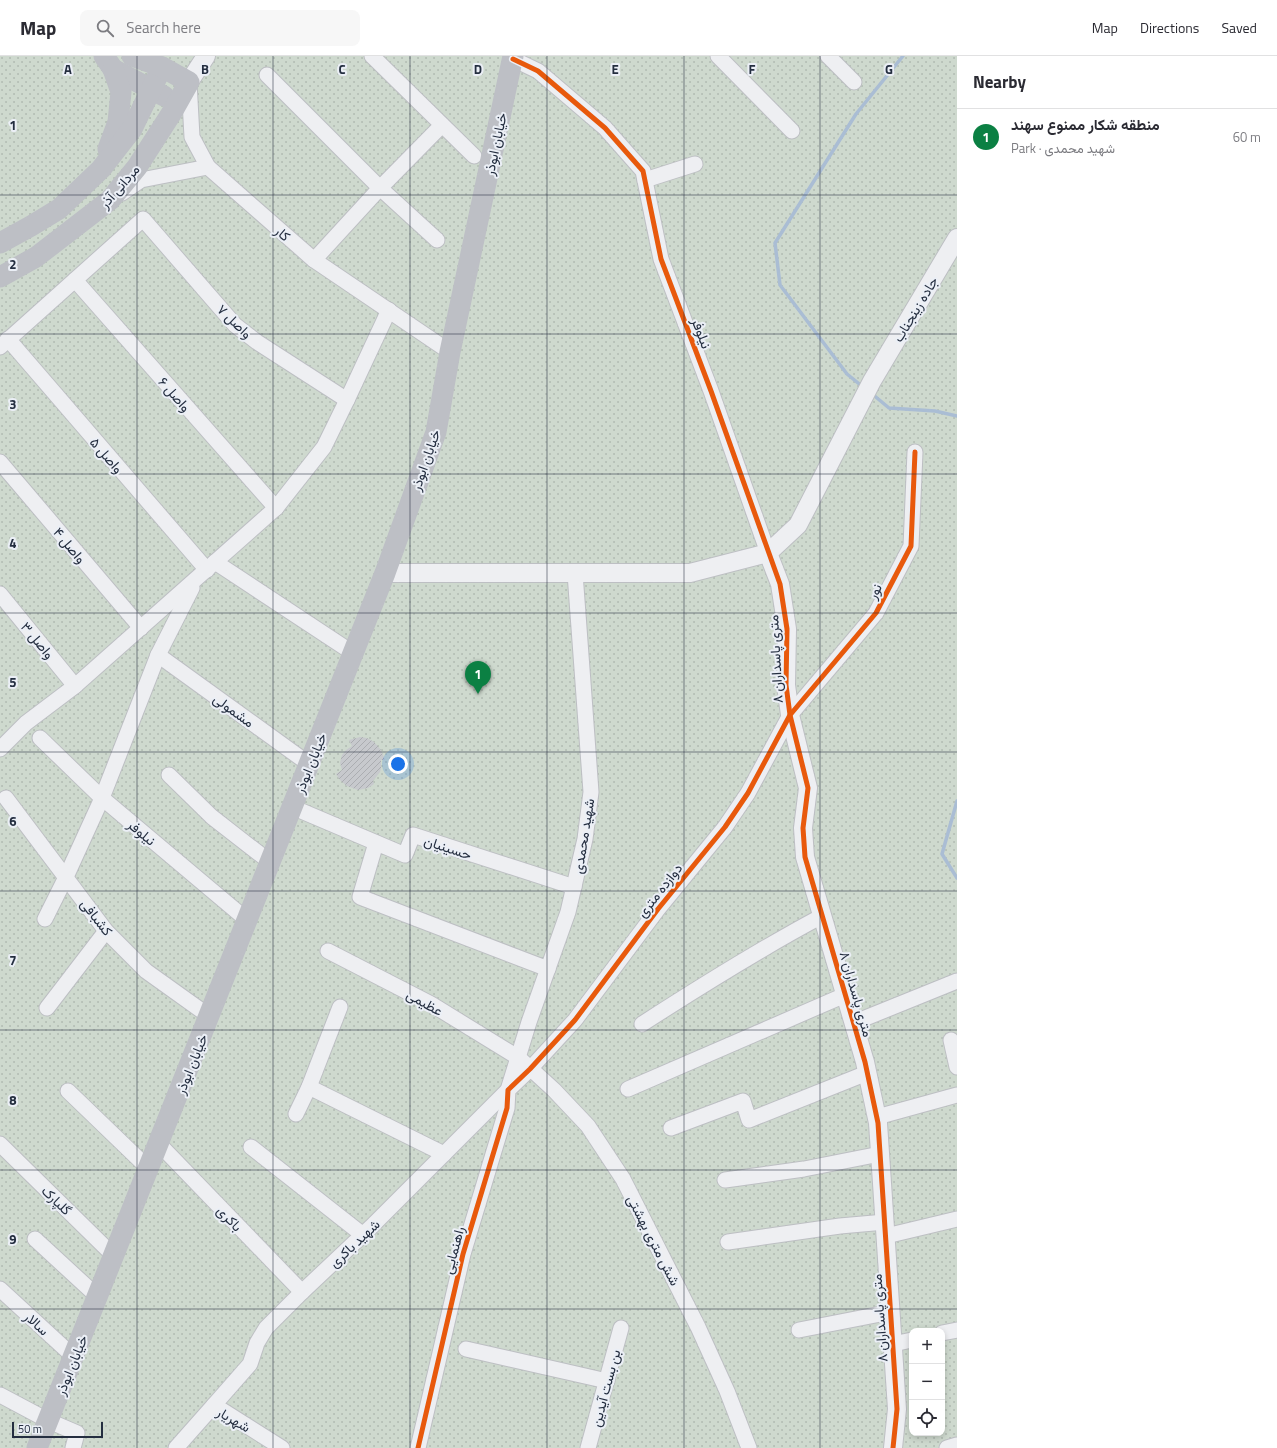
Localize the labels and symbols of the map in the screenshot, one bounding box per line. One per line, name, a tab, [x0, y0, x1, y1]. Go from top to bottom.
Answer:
text: A	[64, 59, 72, 79]
text: B	[201, 59, 209, 79]
text: C	[338, 59, 346, 79]
text: D	[474, 59, 482, 79]
text: E	[611, 59, 619, 79]
text: F	[749, 59, 756, 79]
text: G	[885, 59, 893, 79]
street label: خیابان ابوذر	[478, 111, 512, 178]
text: 1	[9, 115, 17, 135]
street label: مردانی آذر	[93, 159, 144, 214]
street label: کار	[270, 220, 295, 246]
text: 2	[9, 254, 17, 274]
street label: جاده زینجناب	[887, 272, 943, 346]
street label: واصل ۷	[213, 299, 257, 343]
street label: نیلوفر	[686, 314, 717, 351]
street label: واصل ۶	[154, 372, 196, 416]
text: 3	[9, 394, 17, 414]
street label: خیابان ابوذر	[404, 427, 445, 494]
street label: واصل ۵	[85, 432, 129, 478]
street label: واصل ۴	[49, 522, 91, 568]
text: 4	[9, 533, 17, 553]
street label: نور	[861, 580, 887, 603]
street label: ۸ متری پاسداران	[762, 614, 788, 704]
street label: واصل ۳	[16, 617, 60, 663]
pin: 1	[465, 661, 491, 694]
text: 5	[9, 672, 17, 692]
street label: مشمولی	[209, 688, 259, 732]
street label: خیابان ابوذر	[288, 730, 332, 797]
your location	[388, 754, 408, 774]
street label: شهید محمدی	[567, 797, 599, 875]
text: 6	[9, 811, 17, 831]
street label: نیلوفر	[122, 813, 161, 850]
street label: حسینیان	[421, 829, 475, 865]
street label: دوازده متری	[631, 858, 687, 922]
street label: کشبافی	[76, 894, 118, 940]
street label: ۸ متری پاسداران	[835, 949, 879, 1039]
text: 7	[9, 950, 17, 970]
street label: عظیمی	[403, 983, 447, 1021]
street label: خیابان ابوذر	[169, 1031, 213, 1098]
text: 8	[9, 1090, 17, 1110]
street label: گلپارک	[37, 1180, 77, 1220]
street label: شش متری بهشتی	[622, 1191, 686, 1289]
street label: باکری	[212, 1200, 248, 1236]
street label: شهید باکری	[324, 1214, 384, 1272]
street label: راهنمایی	[437, 1224, 469, 1276]
text: 9	[9, 1229, 17, 1249]
street label: ۸ متری پاسداران	[865, 1273, 893, 1363]
street label: سالار	[19, 1305, 54, 1340]
street label: خیابان ابوذر	[49, 1332, 93, 1399]
street label: بن بست آیدین	[585, 1347, 625, 1429]
street label: شهریار	[212, 1400, 255, 1437]
scale bar	[12, 1420, 103, 1439]

